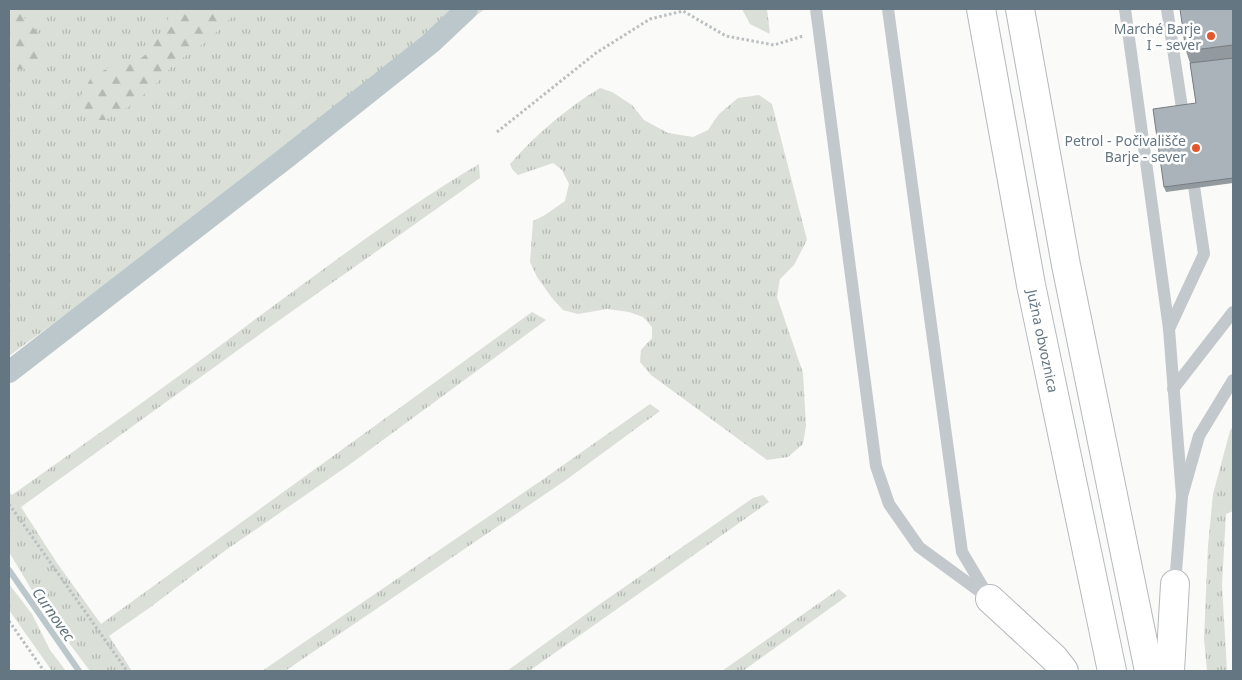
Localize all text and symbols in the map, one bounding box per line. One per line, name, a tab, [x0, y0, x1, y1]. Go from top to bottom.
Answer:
place label: Marché Barje I – sever	[1114, 19, 1201, 54]
marker: Marché Barje I – sever	[1205, 30, 1217, 42]
place label: Petrol - Počivališče Barje - sever	[1064, 131, 1186, 166]
marker: Petrol - Počivališče Barje - sever	[1190, 142, 1202, 154]
street label: Južna obvoznica	[1022, 286, 1063, 394]
water label: Curnovec	[28, 583, 80, 645]

